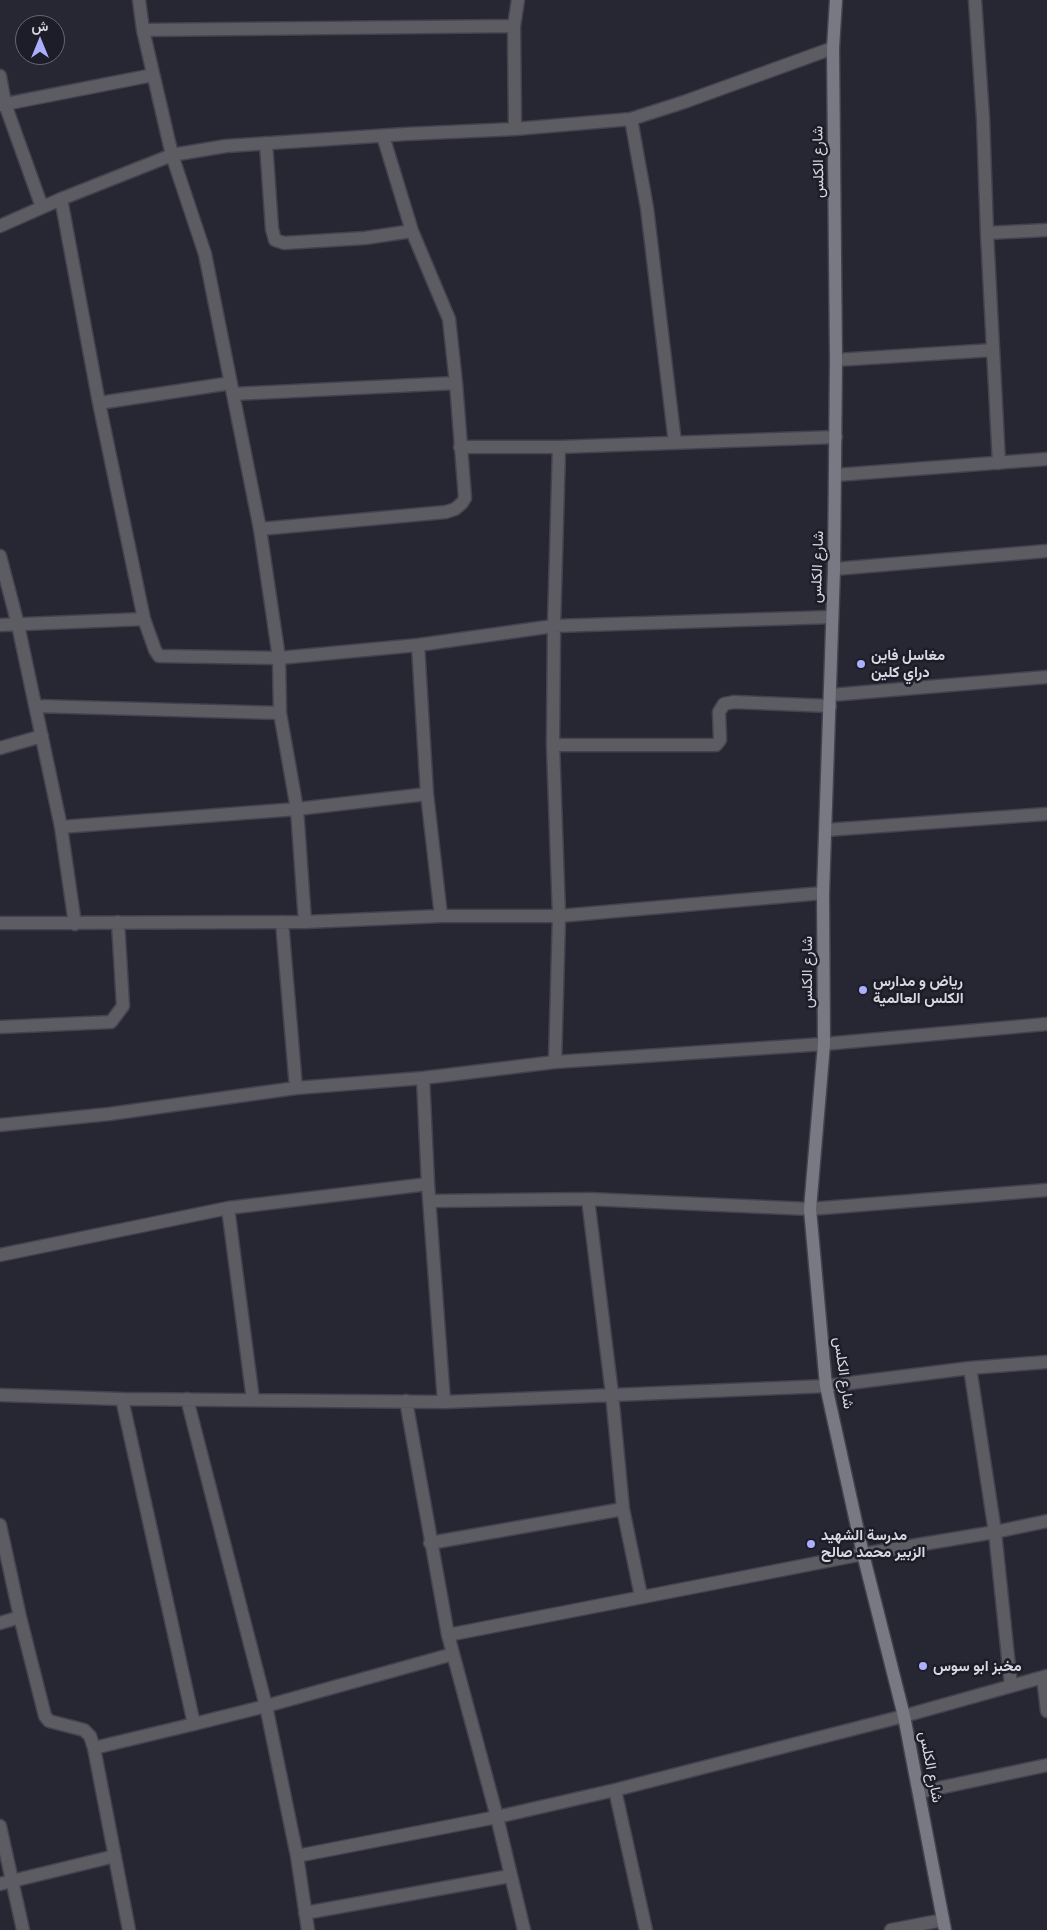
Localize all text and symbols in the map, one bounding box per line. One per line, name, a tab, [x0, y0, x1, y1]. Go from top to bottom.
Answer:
north arrow	[15, 15, 65, 65]
text: ش	[32, 18, 48, 34]
street label: شارع الكلس	[808, 126, 828, 198]
street label: شارع الكلس	[807, 531, 827, 603]
place label: مغاسل فاين دراي كلين	[871, 646, 945, 681]
marker: مغاسل فاين دراي كلين	[855, 658, 867, 670]
street label: شارع الكلس	[798, 936, 816, 1008]
place label: رياض و مدارس الكلس العالمية	[873, 972, 964, 1007]
marker: رياض و مدارس الكلس العالمية	[857, 984, 869, 996]
street label: شارع الكلس	[830, 1336, 858, 1410]
place label: مدرسة الشهيد الزبير محمد صالح	[821, 1526, 925, 1561]
marker: مدرسة الشهيد الزبير محمد صالح	[805, 1538, 817, 1550]
place label: مخبز ابو سوس	[933, 1657, 1022, 1675]
marker: مخبز ابو سوس	[917, 1660, 929, 1672]
street label: شارع الكلس	[915, 1730, 947, 1804]

